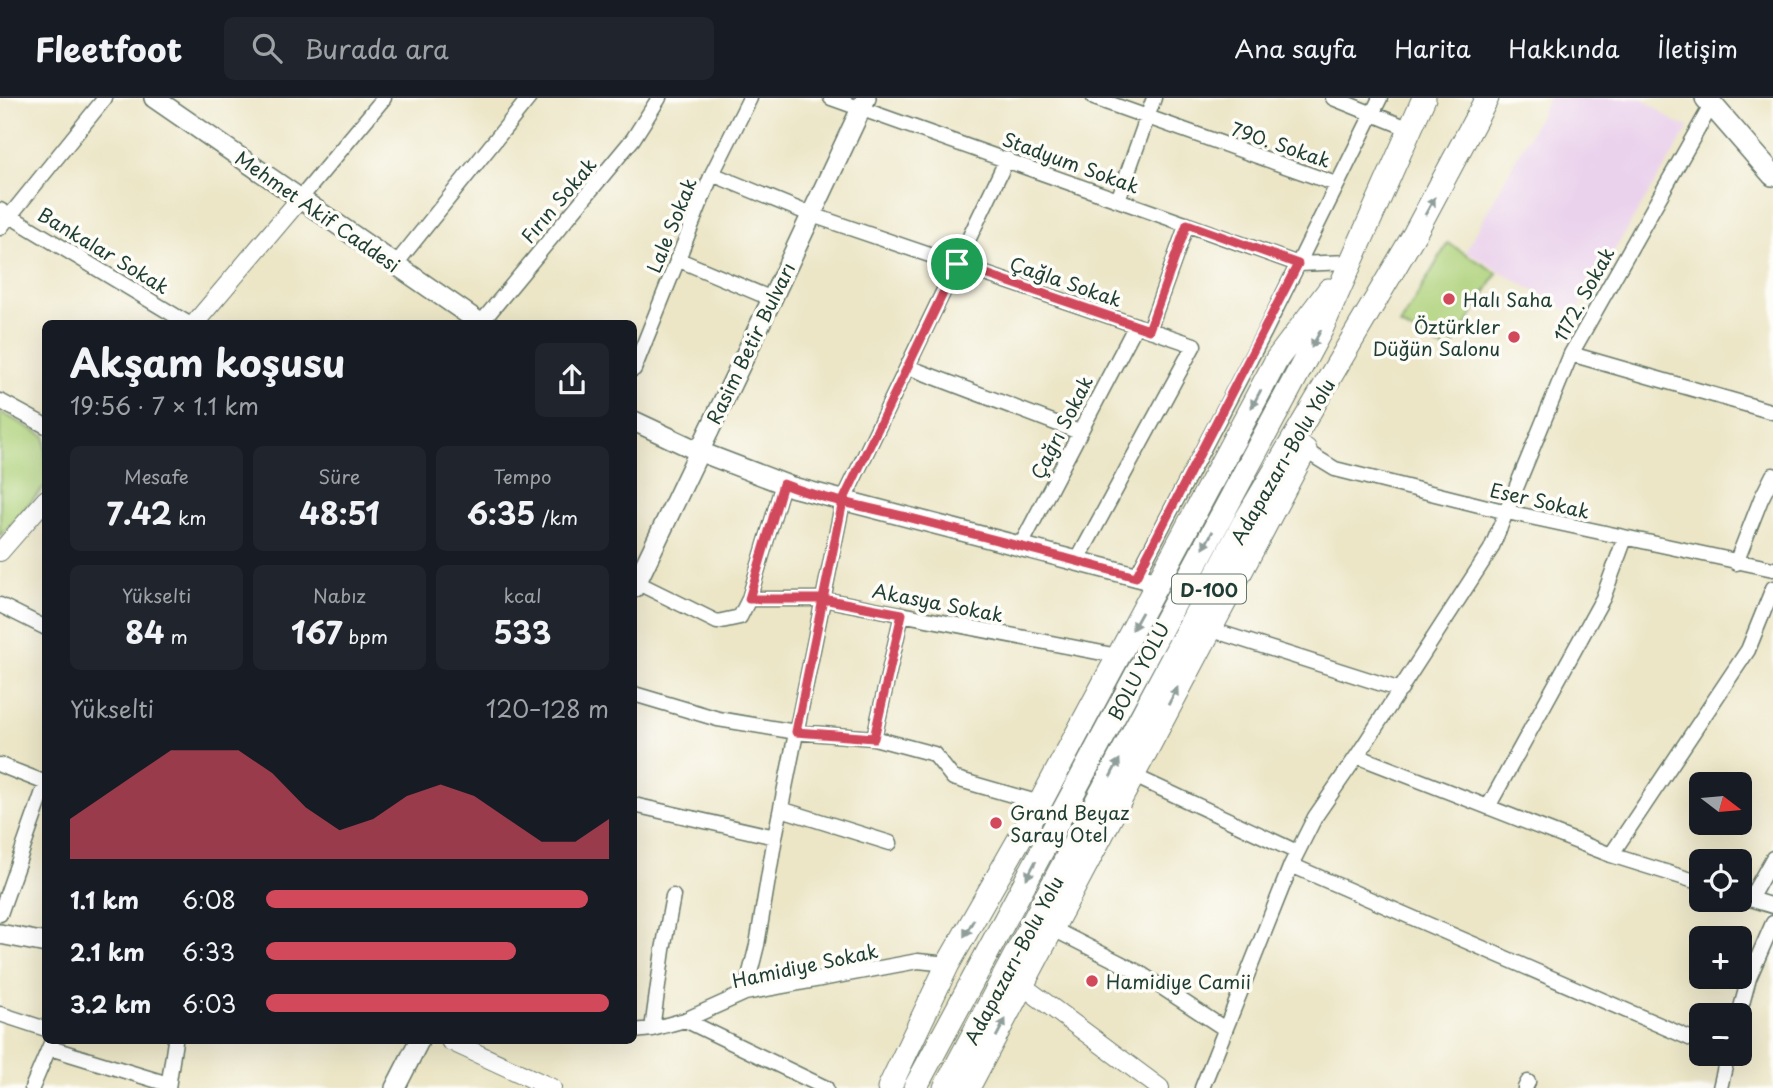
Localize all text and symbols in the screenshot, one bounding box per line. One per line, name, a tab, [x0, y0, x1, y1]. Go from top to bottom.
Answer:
search box	[224, 17, 714, 80]
text: Fleetfoot	[35, 23, 182, 73]
icon: search	[248, 29, 286, 67]
text: Burada ara	[304, 29, 449, 68]
text: Ana sayfa	[1235, 30, 1356, 66]
text: Harita	[1394, 30, 1471, 66]
text: Hakkında	[1509, 30, 1619, 66]
text: İletişim	[1657, 30, 1738, 66]
street label: 790. Sokak	[1228, 114, 1334, 174]
street label: Stadyum Sokak	[999, 124, 1143, 200]
street label: Mehmet Akif Caddesi	[230, 144, 406, 278]
street label: Fırın Sokak	[514, 151, 602, 249]
street label: Lale Sokak	[639, 173, 703, 277]
one-way arrow	[1424, 197, 1436, 216]
street label: Bankalar Sokak	[33, 200, 175, 300]
pin	[927, 234, 987, 294]
street label: 1172. Sokak	[1545, 241, 1621, 347]
icon: arrive	[938, 245, 976, 283]
street label: Çağla Sokak	[1006, 249, 1126, 313]
street label: Rasim Betir Bulvarı	[699, 257, 801, 429]
place label: Halı Saha	[1463, 285, 1552, 313]
marker: Halı Saha	[1441, 291, 1457, 307]
place label: Öztürkler Düğün Salonu	[1373, 312, 1500, 362]
one-way arrow	[1310, 329, 1322, 349]
marker: Öztürkler Düğün Salonu	[1506, 329, 1522, 345]
text: Akşam koşusu	[70, 333, 345, 390]
button: share	[535, 343, 609, 417]
street label: Çağrı Sokak	[1023, 370, 1099, 484]
street label: Adapazarı-Bolu Yolu	[1223, 373, 1341, 549]
text: 19:56 · 7 × 1.1 km	[70, 388, 259, 423]
one-way arrow	[1250, 389, 1261, 409]
text: Mesafe	[124, 462, 189, 490]
text: Süre	[319, 462, 360, 490]
text: Tempo	[493, 462, 552, 490]
street label: Eser Sokak	[1487, 475, 1593, 525]
text: 7.42	[106, 490, 172, 535]
text: 48:51	[299, 490, 380, 535]
text: 6:35	[467, 490, 536, 535]
text: km	[172, 503, 207, 531]
text: /km	[536, 503, 578, 531]
one-way arrow	[1203, 530, 1214, 550]
road number: D-100	[1172, 574, 1246, 603]
street label: Akasya Sokak	[870, 576, 1006, 628]
text: Yükselti	[122, 581, 191, 609]
text: Nabız	[313, 581, 366, 609]
text: kcal	[504, 581, 541, 609]
text: 84	[125, 609, 164, 654]
text: 167	[291, 609, 342, 654]
text: 533	[494, 609, 551, 654]
one-way arrow	[1131, 611, 1143, 631]
street label: BOLU YOLU	[1100, 617, 1176, 725]
text: m	[164, 622, 188, 650]
text: bpm	[342, 622, 388, 650]
one-way arrow	[1167, 685, 1179, 705]
text: Yükselti	[70, 691, 154, 726]
text: 120–128 m	[486, 691, 609, 726]
one-way arrow	[1109, 758, 1120, 778]
north arrow	[1689, 772, 1752, 835]
map controls	[1689, 772, 1752, 1066]
place label: Grand Beyaz Saray Otel	[1010, 798, 1129, 848]
marker: Grand Beyaz Saray Otel	[988, 815, 1004, 831]
button: locate	[1689, 849, 1752, 912]
one-way arrow	[1026, 860, 1037, 880]
street label: Adapazarı-Bolu Yolu	[957, 871, 1069, 1049]
text: 1.1 km	[70, 882, 139, 917]
text: 6:08	[182, 882, 236, 917]
one-way arrow	[963, 918, 975, 938]
button: +	[1689, 926, 1752, 989]
text: 2.1 km	[70, 934, 145, 969]
text: 6:33	[182, 934, 235, 969]
street label: Hamidiye Sokak	[729, 936, 881, 994]
place label: Hamidiye Camii	[1106, 967, 1251, 995]
marker: Hamidiye Camii	[1084, 973, 1100, 989]
text: 3.2 km	[70, 986, 151, 1021]
text: 6:03	[182, 986, 236, 1021]
button: −	[1689, 1003, 1752, 1066]
one-way arrow	[995, 1018, 1006, 1038]

